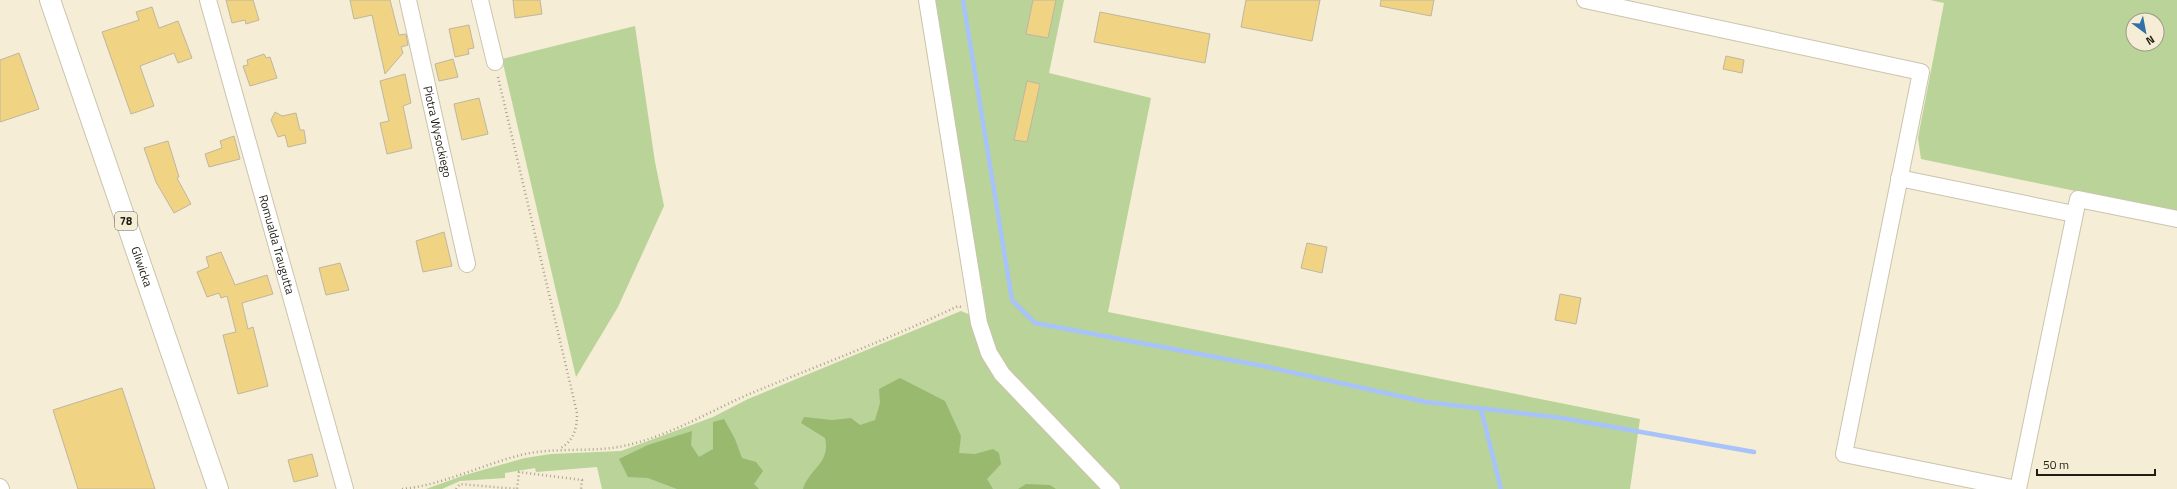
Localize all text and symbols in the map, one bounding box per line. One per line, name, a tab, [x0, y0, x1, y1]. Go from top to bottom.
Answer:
north arrow	[2125, 12, 2165, 52]
text: N	[2143, 32, 2158, 49]
street label: Piotra Wysockiego	[418, 84, 457, 179]
street label: Romualda Traugutta	[254, 192, 300, 296]
road number: 78	[115, 212, 137, 230]
street label: Gliwicka	[126, 244, 158, 289]
scale bar	[2037, 451, 2155, 477]
text: 50 m	[2043, 455, 2069, 474]

